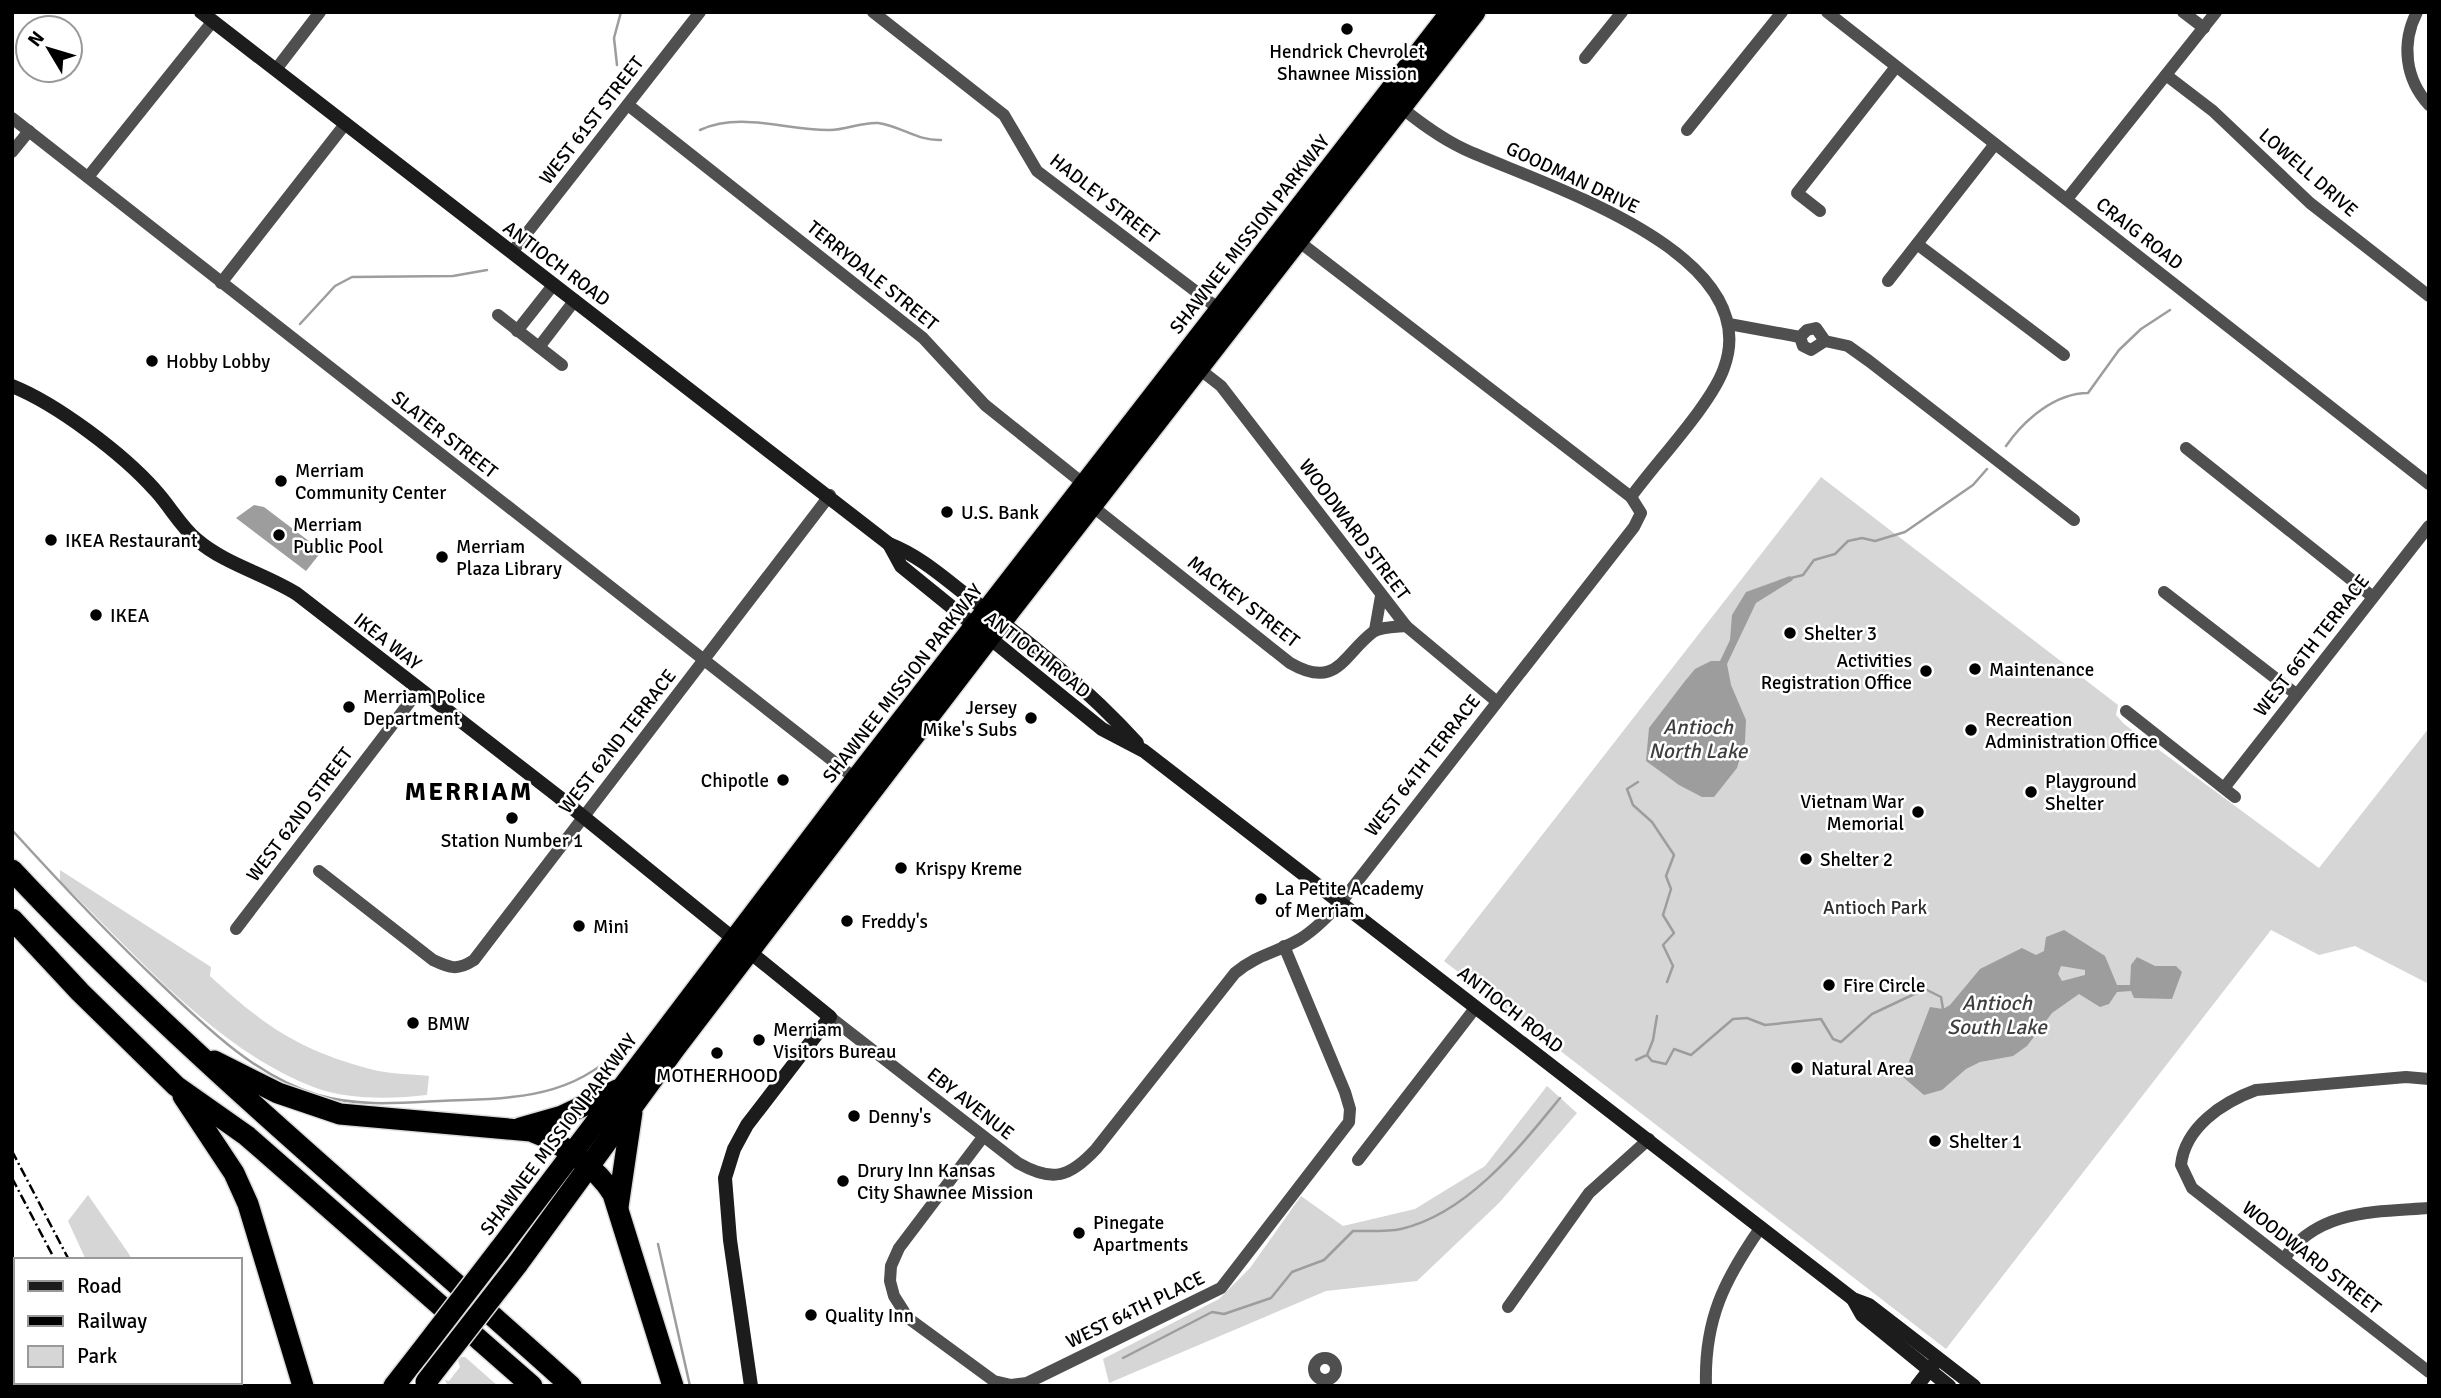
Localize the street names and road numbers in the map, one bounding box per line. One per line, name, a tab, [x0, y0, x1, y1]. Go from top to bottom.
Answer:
street label: WEST 61ST STREET	[534, 51, 650, 190]
street label: LOWELL DRIVE	[2254, 123, 2363, 222]
street label: SHAWNEE MISSION PARKWAY	[1165, 130, 1335, 339]
street label: GOODMAN DRIVE	[1502, 136, 1643, 219]
street label: HADLEY STREET	[1045, 149, 1165, 249]
street label: CRAIG ROAD	[2091, 192, 2188, 275]
street label: TERRYDALE STREET	[802, 215, 943, 336]
street label: ANTIOCH ROAD	[498, 216, 615, 312]
street label: SLATER STREET	[387, 386, 503, 484]
street label: WOODWARD STREET	[1293, 454, 1415, 605]
street label: MACKEY STREET	[1183, 551, 1305, 653]
street label: WEST 66TH TERRACE	[2249, 570, 2375, 722]
street label: SHAWNEE MISSION PARKWAY	[818, 579, 988, 788]
street label: ANTIOCH ROAD	[980, 606, 1095, 704]
street label: IKEA WAY	[349, 608, 426, 676]
street label: WEST 62ND TERRACE	[554, 665, 682, 819]
street label: WEST 64TH TERRACE	[1360, 690, 1486, 842]
street label: WEST 62ND STREET	[241, 742, 359, 887]
street label: ANTIOCH ROAD	[1453, 961, 1568, 1059]
street label: SHAWNEE MISSION PARKWAY	[475, 1029, 643, 1240]
street label: EBY AVENUE	[922, 1062, 1019, 1145]
street label: WOODWARD STREET	[2237, 1196, 2386, 1320]
street label: WEST 64TH PLACE	[1062, 1266, 1209, 1354]

